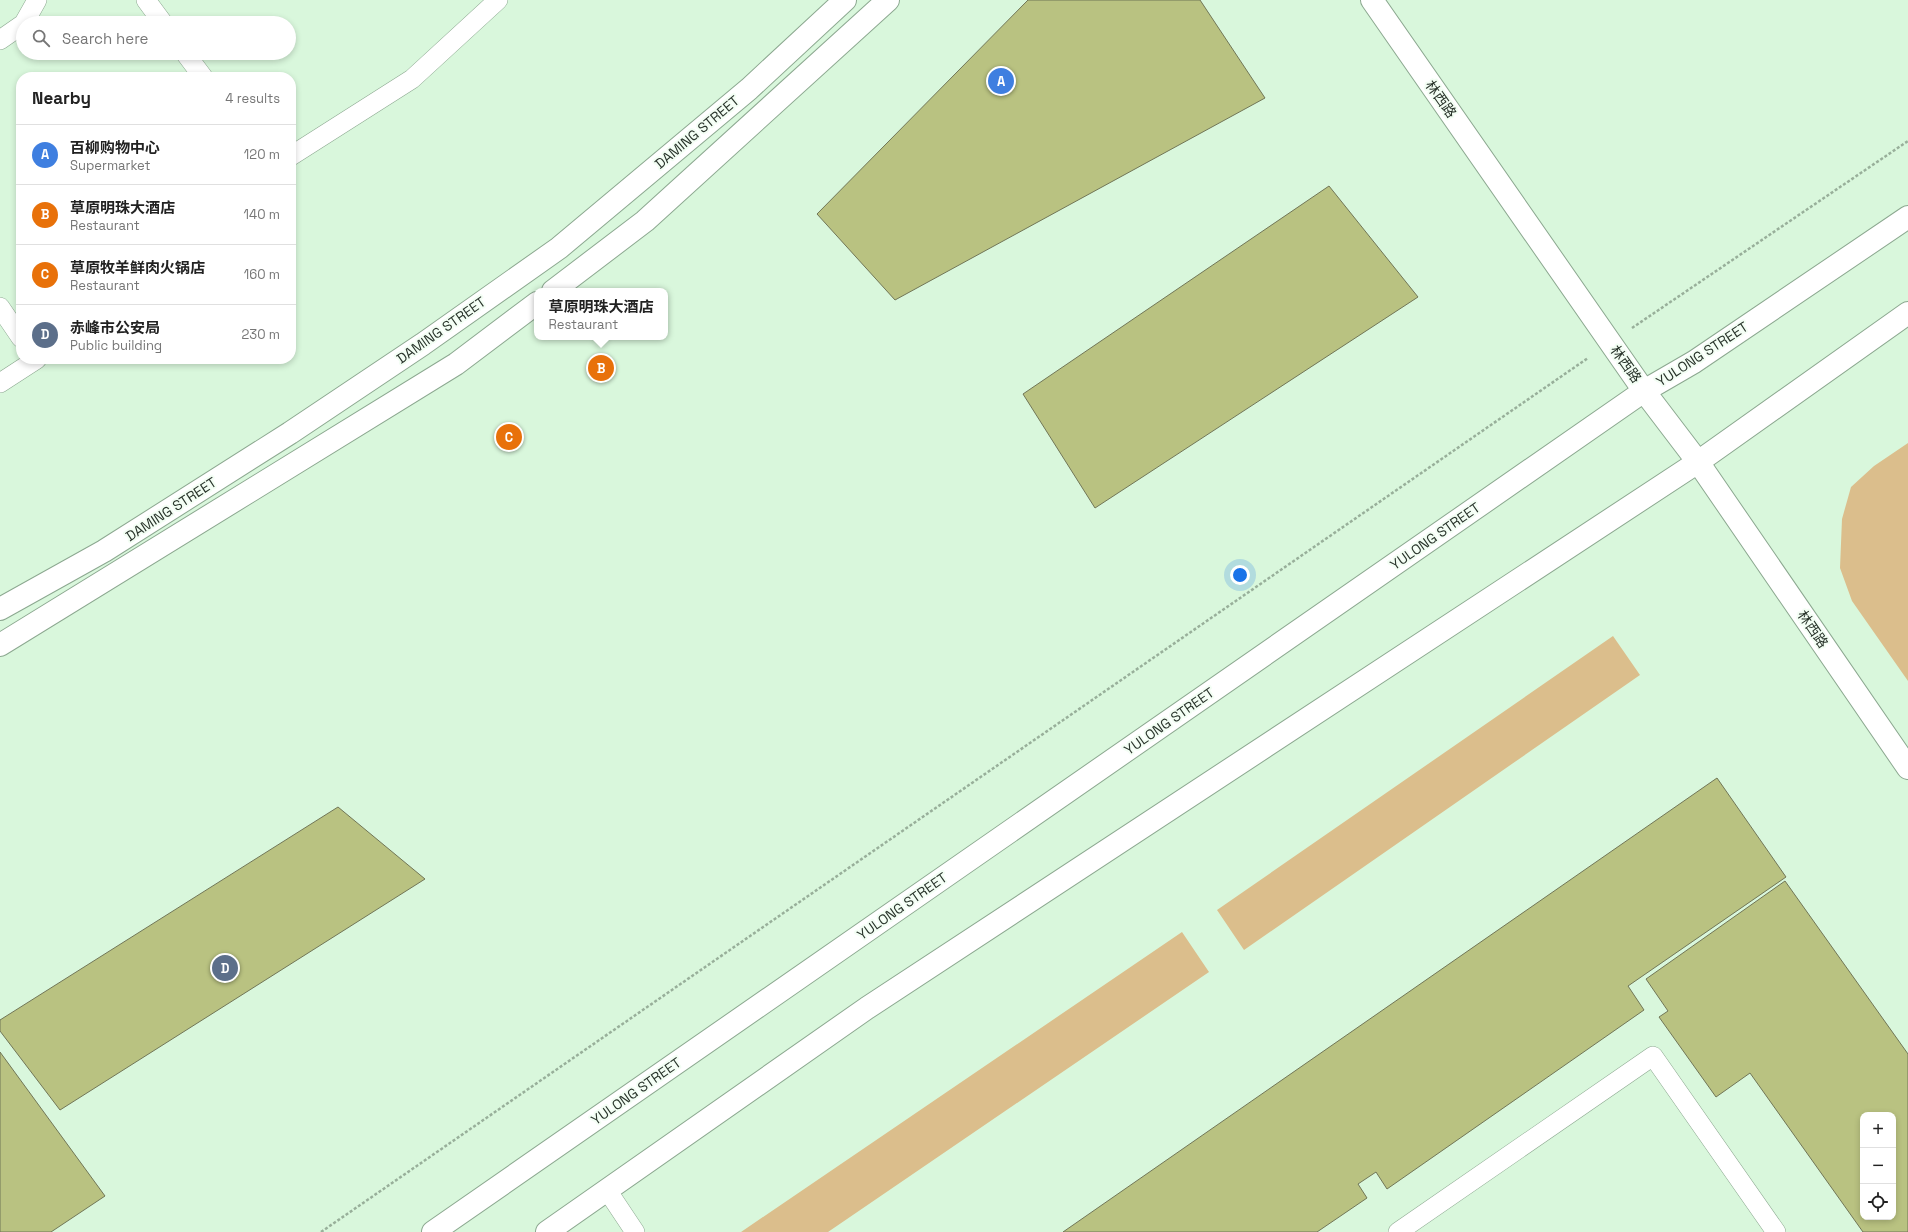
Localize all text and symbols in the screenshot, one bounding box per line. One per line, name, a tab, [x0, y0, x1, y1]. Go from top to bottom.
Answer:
search box	[16, 16, 296, 60]
icon: search	[30, 27, 52, 49]
text: Search here	[62, 29, 148, 48]
pin: A	[988, 66, 1014, 96]
street label: 林西路	[1422, 77, 1460, 121]
text: Nearby	[32, 87, 91, 109]
text: 4 results	[225, 90, 280, 107]
street label: DAMING STREET	[651, 91, 743, 173]
text: 百柳购物中心	[70, 138, 160, 157]
text: A	[41, 146, 49, 163]
text: 120 m	[244, 146, 280, 163]
text: Supermarket	[70, 157, 151, 174]
text: 草原明珠大酒店	[70, 198, 175, 217]
text: B	[41, 206, 49, 223]
text: 140 m	[244, 206, 280, 223]
text: Restaurant	[70, 217, 140, 234]
text: 草原牧羊鲜肉火锅店	[70, 258, 205, 277]
text: C	[41, 266, 49, 283]
text: 160 m	[244, 266, 280, 283]
text: Restaurant	[70, 277, 140, 294]
popup	[534, 288, 668, 340]
street label: DAMING STREET	[393, 293, 489, 367]
text: 草原明珠大酒店	[548, 297, 654, 316]
text: Restaurant	[548, 316, 618, 333]
text: 赤峰市公安局	[70, 318, 160, 337]
street label: YULONG STREET	[1653, 318, 1751, 390]
text: D	[41, 326, 49, 343]
text: 230 m	[242, 326, 280, 343]
text: Public building	[70, 337, 162, 354]
street label: 林西路	[1607, 342, 1645, 386]
pin: B	[588, 353, 614, 383]
pin: C	[496, 422, 522, 452]
street label: DAMING STREET	[122, 473, 220, 545]
street label: YULONG STREET	[1386, 498, 1484, 574]
your location	[1230, 565, 1250, 585]
street label: 林西路	[1794, 607, 1832, 651]
street label: YULONG STREET	[1120, 683, 1218, 759]
street label: YULONG STREET	[853, 868, 951, 944]
pin: D	[212, 953, 238, 983]
street label: YULONG STREET	[587, 1053, 685, 1129]
map controls	[1860, 1112, 1896, 1220]
button: +	[1860, 1112, 1896, 1148]
button: −	[1860, 1148, 1896, 1184]
button: locate	[1860, 1184, 1896, 1220]

